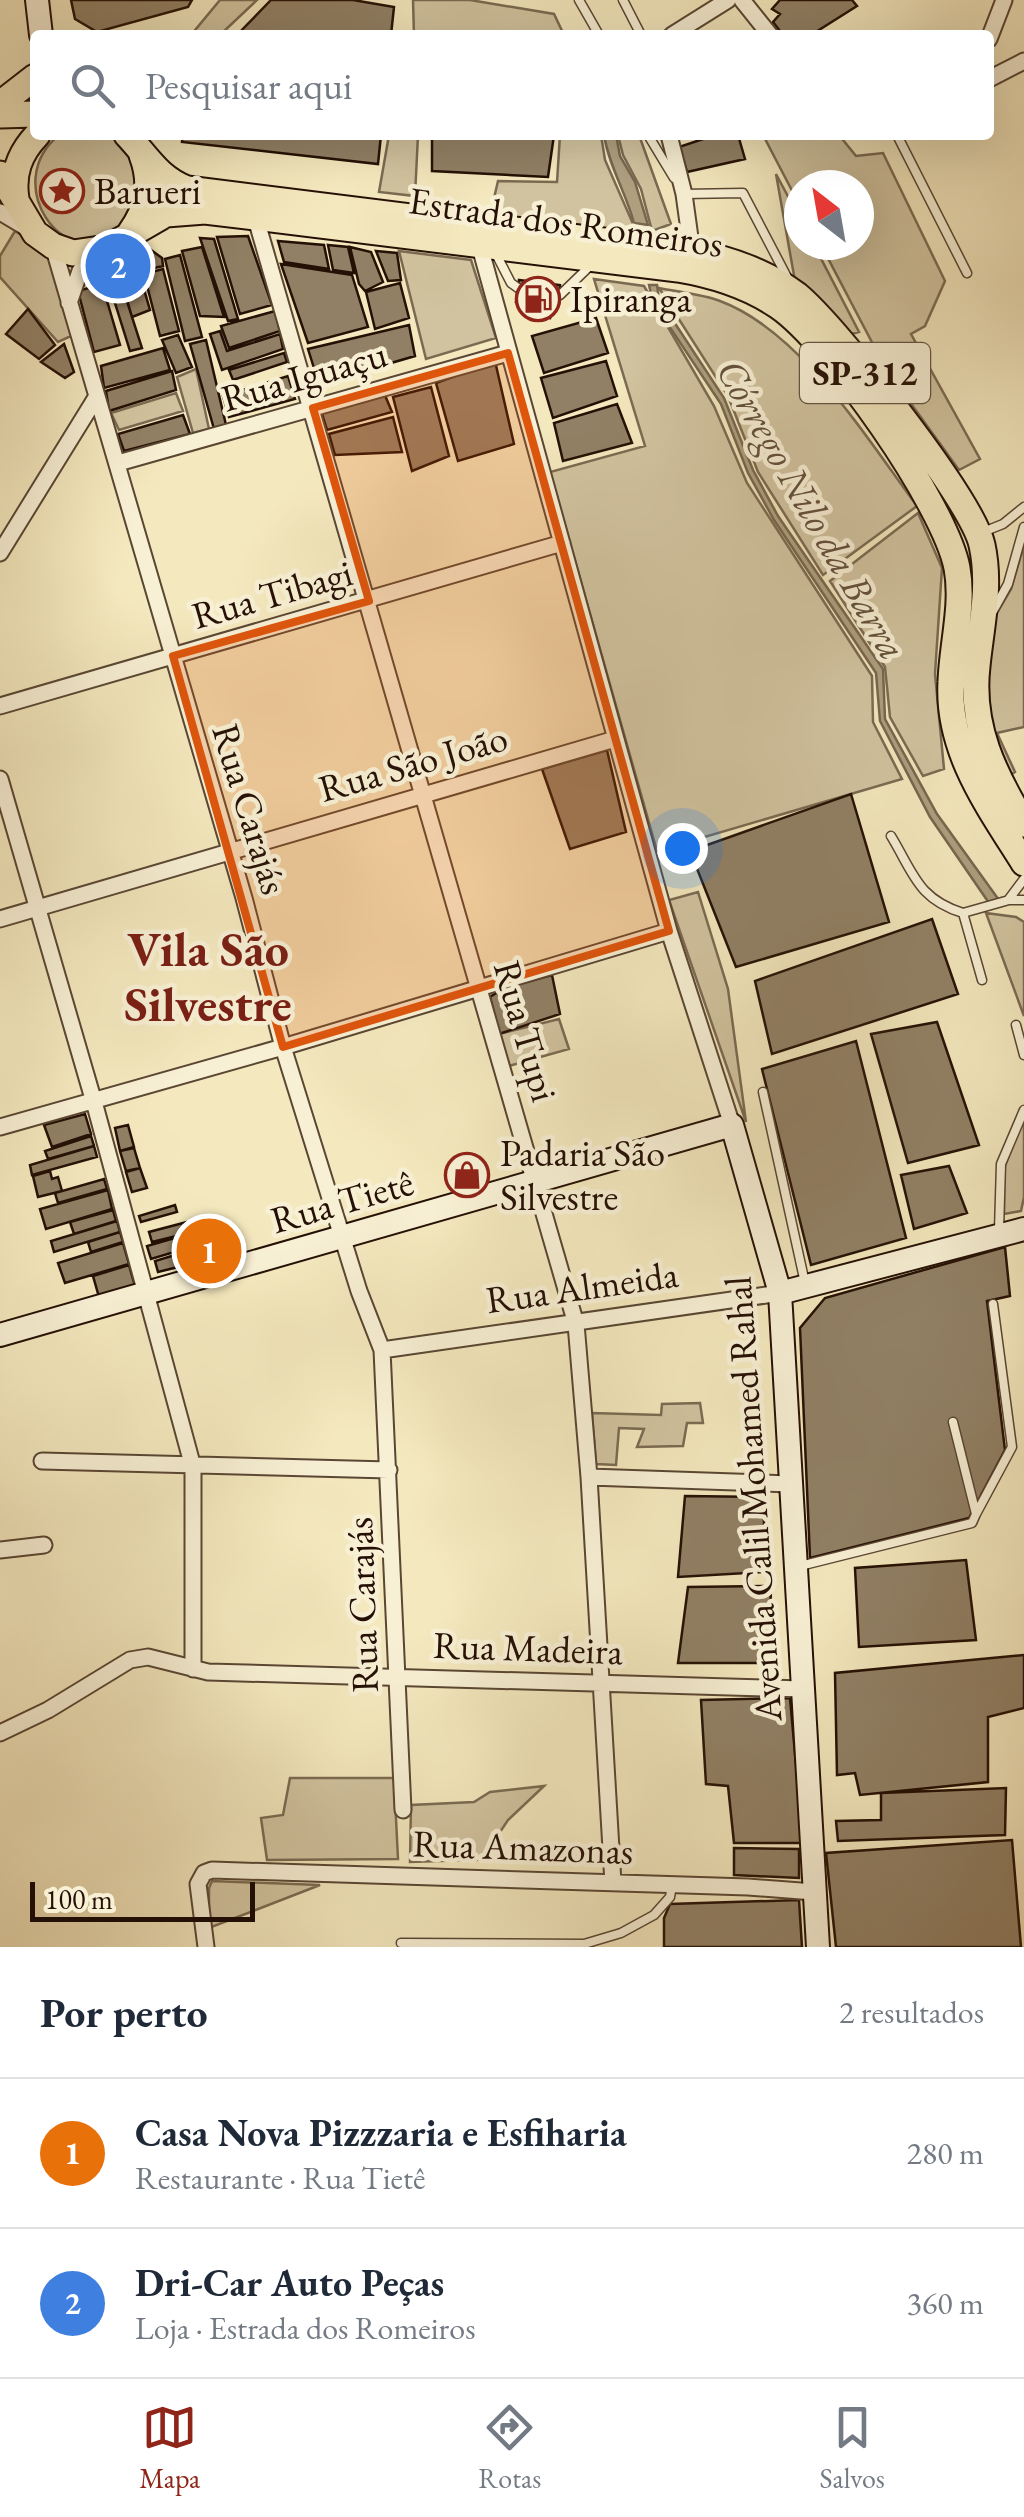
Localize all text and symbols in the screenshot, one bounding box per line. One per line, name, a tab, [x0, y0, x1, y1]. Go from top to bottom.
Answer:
search box	[30, 30, 994, 140]
icon: search	[65, 58, 120, 113]
text: Pesquisar aqui	[145, 61, 352, 110]
place label: Barueri	[94, 166, 201, 215]
place icon: Barueri	[39, 168, 85, 214]
north arrow	[784, 170, 874, 260]
street label: Estrada dos Romeiros	[406, 175, 726, 268]
pin: 2	[86, 228, 150, 304]
place label: Ipiranga	[570, 274, 692, 323]
fuel station icon: Ipiranga	[515, 276, 561, 322]
street label: Rua Iguaçu	[215, 329, 392, 423]
road number: SP-312	[800, 343, 930, 403]
water label: Córrego Nilo da Barra	[705, 349, 919, 669]
street label: Rua Tibagi	[186, 547, 358, 640]
street label: Rua São João	[313, 712, 513, 813]
street label: Rua Carajás	[201, 718, 300, 900]
your location	[657, 823, 708, 874]
district label: Vila São Silvestre	[124, 918, 292, 1035]
street label: Rua Tupi	[483, 955, 570, 1107]
place label: Padaria São Silvestre	[500, 1128, 665, 1221]
shop icon: Padaria São Silvestre	[444, 1152, 490, 1198]
street label: Rua Tietê	[265, 1157, 419, 1244]
pin: 1	[176, 1214, 242, 1288]
street label: Rua Almeida	[483, 1249, 682, 1324]
street label: Avenida Calil Mohamed Rahal	[712, 1275, 793, 1724]
street label: Rua Carajás	[334, 1516, 389, 1694]
street label: Rua Madeira	[432, 1620, 625, 1675]
street label: Rua Amazonas	[412, 1818, 634, 1875]
scale bar	[30, 1877, 255, 1922]
text: 100 m	[45, 1881, 113, 1917]
text: Por perto	[40, 1985, 208, 2040]
text: 2 resultados	[839, 1991, 984, 2033]
text: Casa Nova Pizzzaria e Esfiharia	[135, 2108, 627, 2157]
text: 1	[64, 2132, 81, 2174]
text: 280 m	[907, 2132, 984, 2174]
text: Restaurante · Rua Tietê	[135, 2157, 426, 2199]
text: Dri-Car Auto Peças	[135, 2258, 444, 2307]
text: 2	[64, 2282, 81, 2324]
text: 360 m	[907, 2282, 984, 2324]
text: Loja · Estrada dos Romeiros	[135, 2307, 475, 2349]
tab: Mapa	[139, 2400, 200, 2496]
tab: Rotas	[478, 2400, 541, 2496]
tab: Salvos	[819, 2400, 885, 2496]

